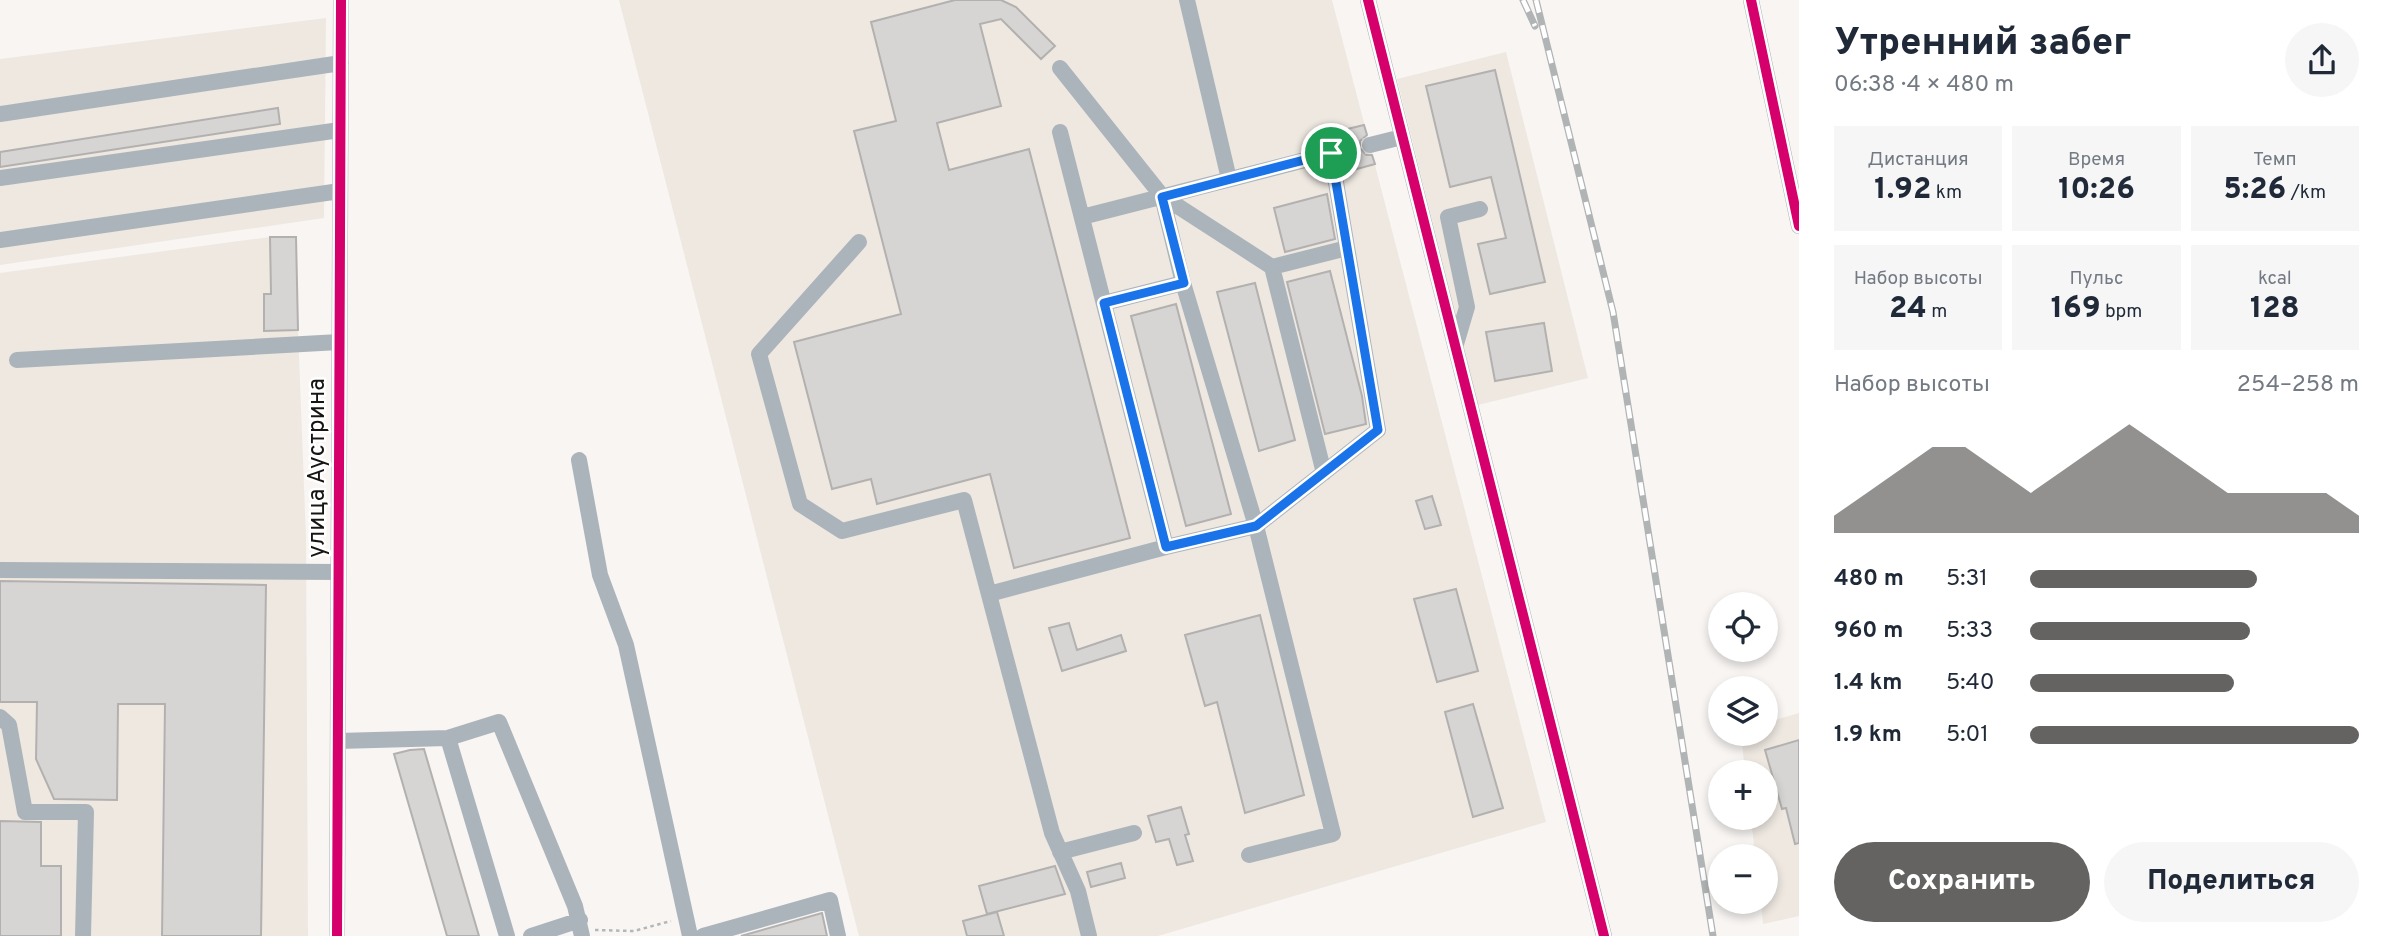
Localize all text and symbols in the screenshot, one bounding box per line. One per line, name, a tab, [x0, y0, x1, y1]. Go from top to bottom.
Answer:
text: Утренний забег	[1834, 20, 2131, 69]
button: share	[2285, 23, 2359, 97]
text: 06:38 · 4 × 480 m	[1834, 71, 2014, 100]
pin	[1301, 123, 1361, 183]
icon: arrive	[1312, 134, 1350, 172]
text: Дистанция	[1868, 148, 1969, 172]
text: Время	[2068, 148, 2125, 172]
text: Темп	[2253, 148, 2297, 172]
text: 1.92	[1874, 172, 1931, 209]
text: 10:26	[2058, 172, 2135, 209]
text: 5:26	[2224, 172, 2286, 209]
text: km	[1931, 181, 1962, 205]
text: /km	[2286, 181, 2326, 205]
text: Набор высоты	[1854, 267, 1983, 291]
text: Пульс	[2069, 267, 2124, 291]
text: kcal	[2258, 267, 2292, 291]
text: 24	[1889, 291, 1927, 328]
text: 169	[2051, 291, 2101, 328]
text: 128	[2250, 291, 2300, 328]
text: m	[1927, 300, 1947, 324]
text: bpm	[2101, 300, 2142, 324]
text: Набор высоты	[1834, 371, 1990, 400]
text: 254–258 m	[2237, 371, 2359, 400]
street label: улица Аустрина	[303, 378, 333, 558]
text: 480 m	[1834, 565, 1904, 594]
text: 5:31	[1946, 565, 1988, 594]
map controls	[1708, 592, 1778, 914]
button: locate	[1708, 592, 1778, 662]
text: 960 m	[1834, 617, 1903, 646]
text: 5:33	[1946, 617, 1993, 646]
text: 1.4 km	[1834, 669, 1902, 698]
text: 5:40	[1946, 669, 1995, 698]
button: layers	[1708, 676, 1778, 746]
text: 1.9 km	[1834, 721, 1902, 750]
text: 5:01	[1946, 721, 1989, 750]
button: +	[1708, 760, 1778, 830]
button: Сохранить	[1834, 842, 2090, 922]
button: Поделиться	[2104, 842, 2359, 922]
button: −	[1708, 844, 1778, 914]

